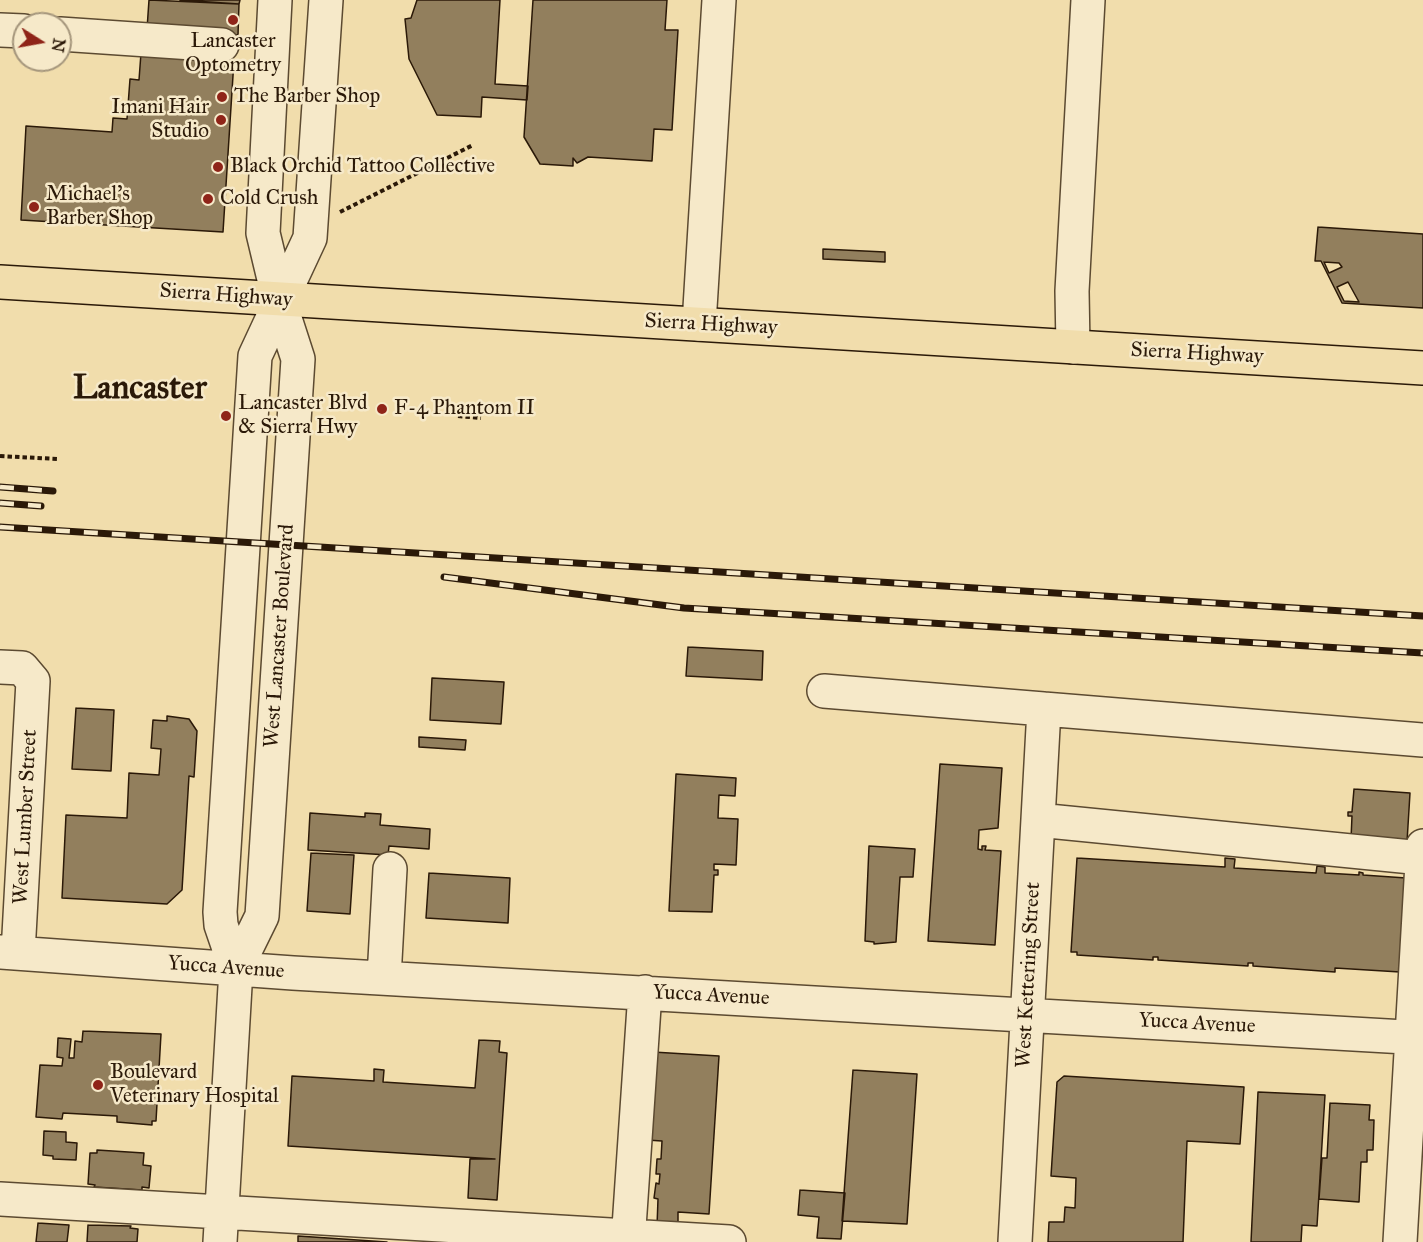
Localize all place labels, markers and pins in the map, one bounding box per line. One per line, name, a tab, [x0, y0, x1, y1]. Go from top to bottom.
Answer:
marker: Lancaster Optometry	[226, 13, 240, 27]
place label: Lancaster Optometry	[185, 29, 281, 79]
place label: The Barber Shop	[234, 84, 380, 110]
marker: The Barber Shop	[215, 90, 229, 104]
place label: Imani Hair Studio	[111, 95, 209, 145]
marker: Imani Hair Studio	[214, 113, 228, 127]
place label: Black Orchid Tattoo Collective	[230, 154, 495, 180]
marker: Black Orchid Tattoo Collective	[211, 160, 225, 174]
place label: Michael's Barber Shop	[46, 182, 153, 232]
place label: Cold Crush	[220, 186, 318, 212]
marker: Cold Crush	[201, 192, 215, 206]
marker: Michael's Barber Shop	[27, 200, 41, 214]
place label: Lancaster Blvd & Sierra Hwy	[238, 391, 367, 441]
place label: F-4 Phantom II	[394, 396, 535, 422]
marker: F-4 Phantom II	[375, 402, 389, 416]
marker: Lancaster Blvd & Sierra Hwy	[219, 409, 233, 423]
place label: Boulevard Veterinary Hospital	[110, 1060, 279, 1110]
marker: Boulevard Veterinary Hospital	[91, 1078, 105, 1092]

